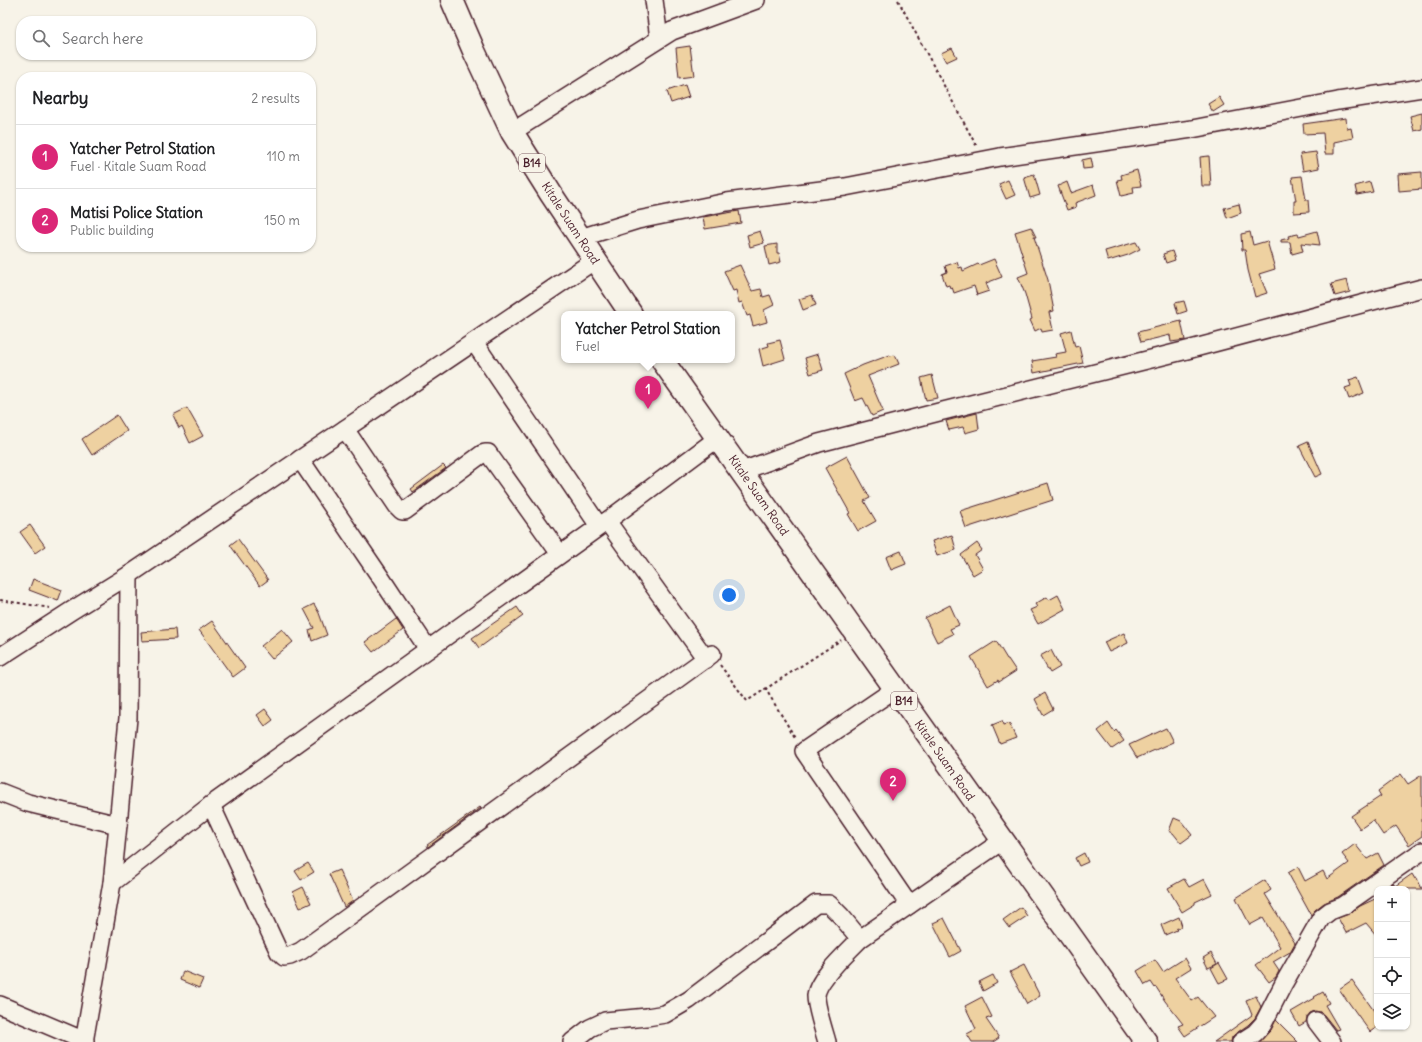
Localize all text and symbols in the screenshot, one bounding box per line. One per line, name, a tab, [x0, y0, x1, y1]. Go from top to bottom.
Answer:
search box	[16, 16, 316, 60]
icon: search	[30, 27, 52, 49]
text: Search here	[62, 29, 143, 48]
text: Nearby	[32, 87, 88, 109]
text: 2 results	[251, 90, 300, 107]
text: Yatcher Petrol Station	[70, 139, 215, 158]
text: 1	[42, 148, 48, 165]
text: 110 m	[267, 148, 300, 165]
road number: B14	[519, 154, 545, 172]
text: Fuel · Kitale Suam Road	[70, 158, 206, 175]
street label: Kitale Suam Road	[539, 179, 603, 267]
text: Matisi Police Station	[70, 203, 203, 222]
text: 2	[41, 212, 49, 229]
text: 150 m	[264, 212, 300, 229]
text: Public building	[70, 222, 154, 239]
popup	[561, 311, 735, 363]
text: Yatcher Petrol Station	[575, 319, 721, 338]
text: Fuel	[575, 338, 600, 355]
pin: 1	[635, 376, 661, 409]
street label: Kitale Suam Road	[726, 452, 792, 538]
your location	[719, 585, 739, 605]
road number: B14	[891, 692, 917, 710]
street label: Kitale Suam Road	[912, 717, 978, 803]
pin: 2	[880, 768, 906, 801]
map controls	[1374, 886, 1410, 1030]
button: +	[1374, 886, 1410, 922]
button: −	[1374, 922, 1410, 958]
button: locate	[1374, 958, 1410, 994]
button: layers	[1374, 994, 1410, 1030]

